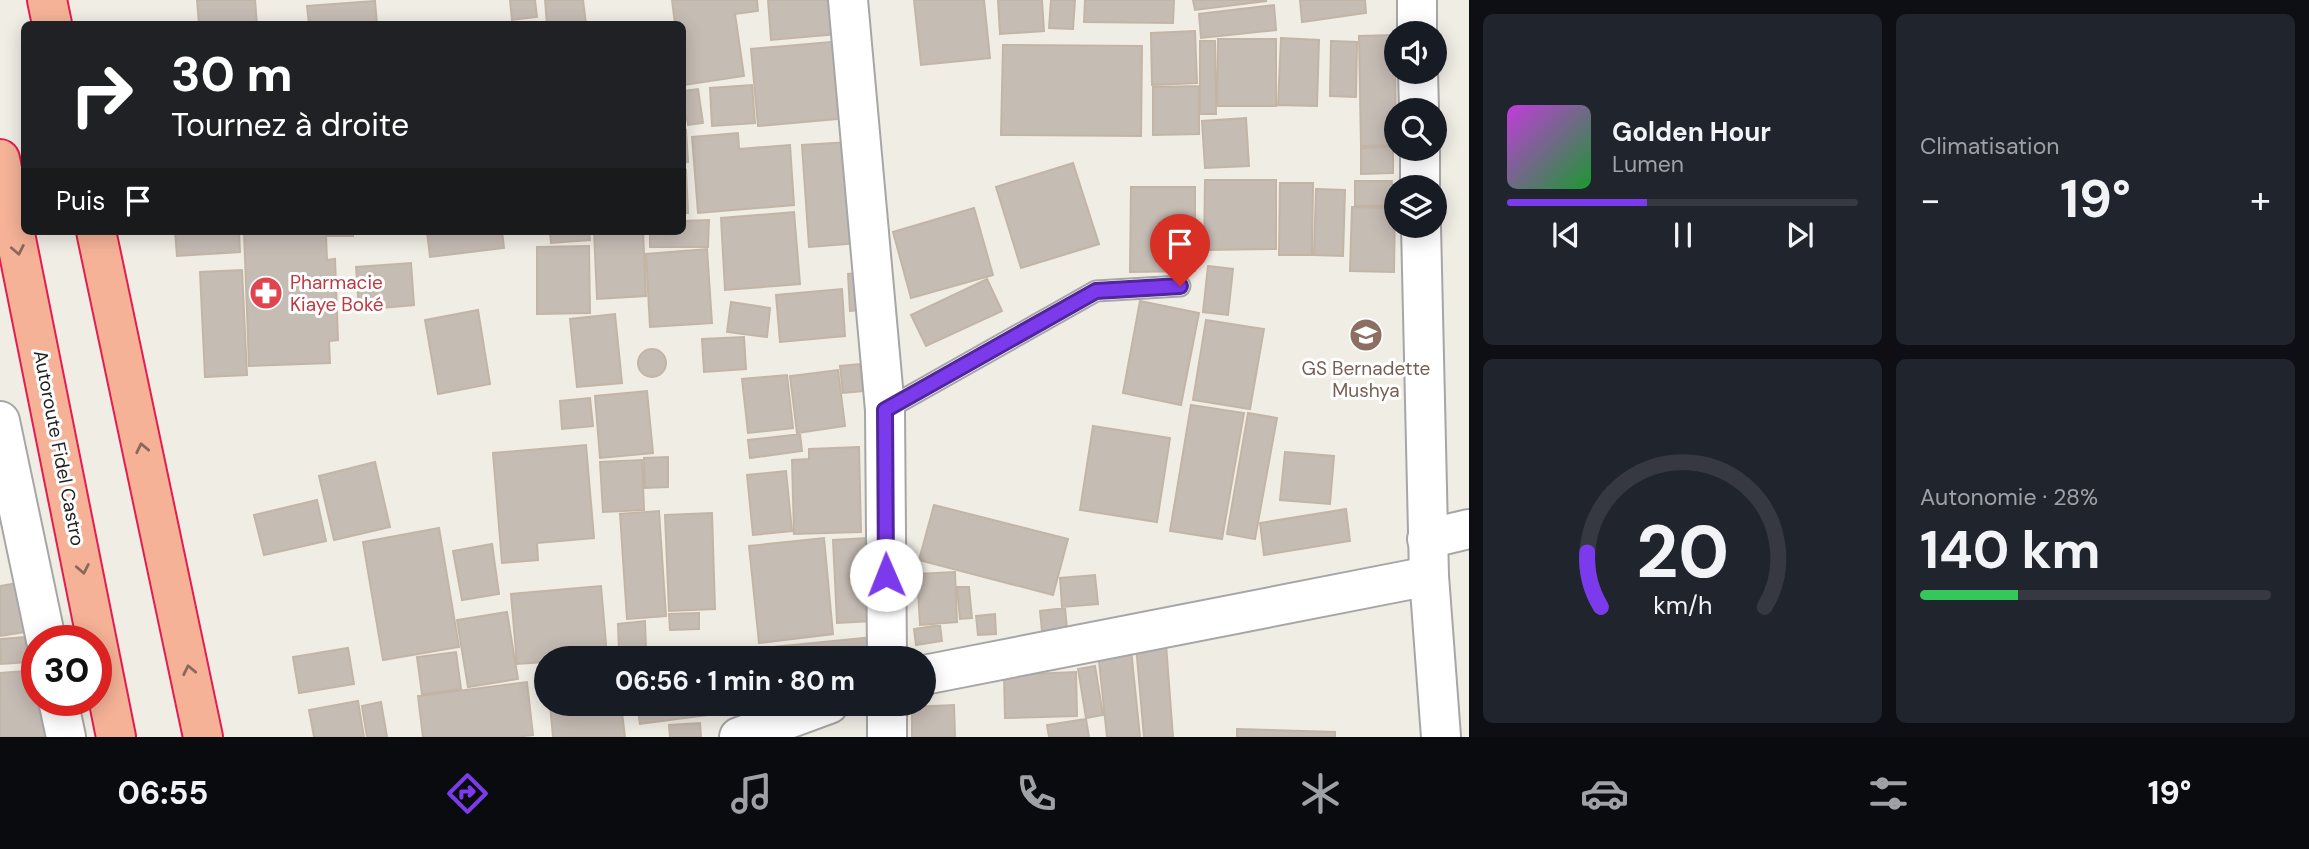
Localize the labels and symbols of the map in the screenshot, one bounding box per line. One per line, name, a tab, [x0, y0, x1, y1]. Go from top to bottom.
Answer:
pin	[1150, 214, 1210, 286]
one-way arrow	[10, 244, 25, 256]
place label: Pharmacie Kiaye Boké	[290, 270, 384, 317]
pharmacy icon: Pharmacie Kiaye Boké	[247, 274, 285, 312]
school or university icon: GS Bernadette Mushya	[1347, 316, 1385, 354]
street label: Autoroute Fidel Castro	[28, 348, 90, 548]
place label: GS Bernadette Mushya	[1302, 356, 1430, 403]
one-way arrow	[135, 442, 150, 454]
position arrow	[849, 538, 923, 612]
one-way arrow	[75, 563, 90, 575]
speed limit sign: 30	[21, 625, 112, 716]
one-way arrow	[182, 664, 197, 676]

